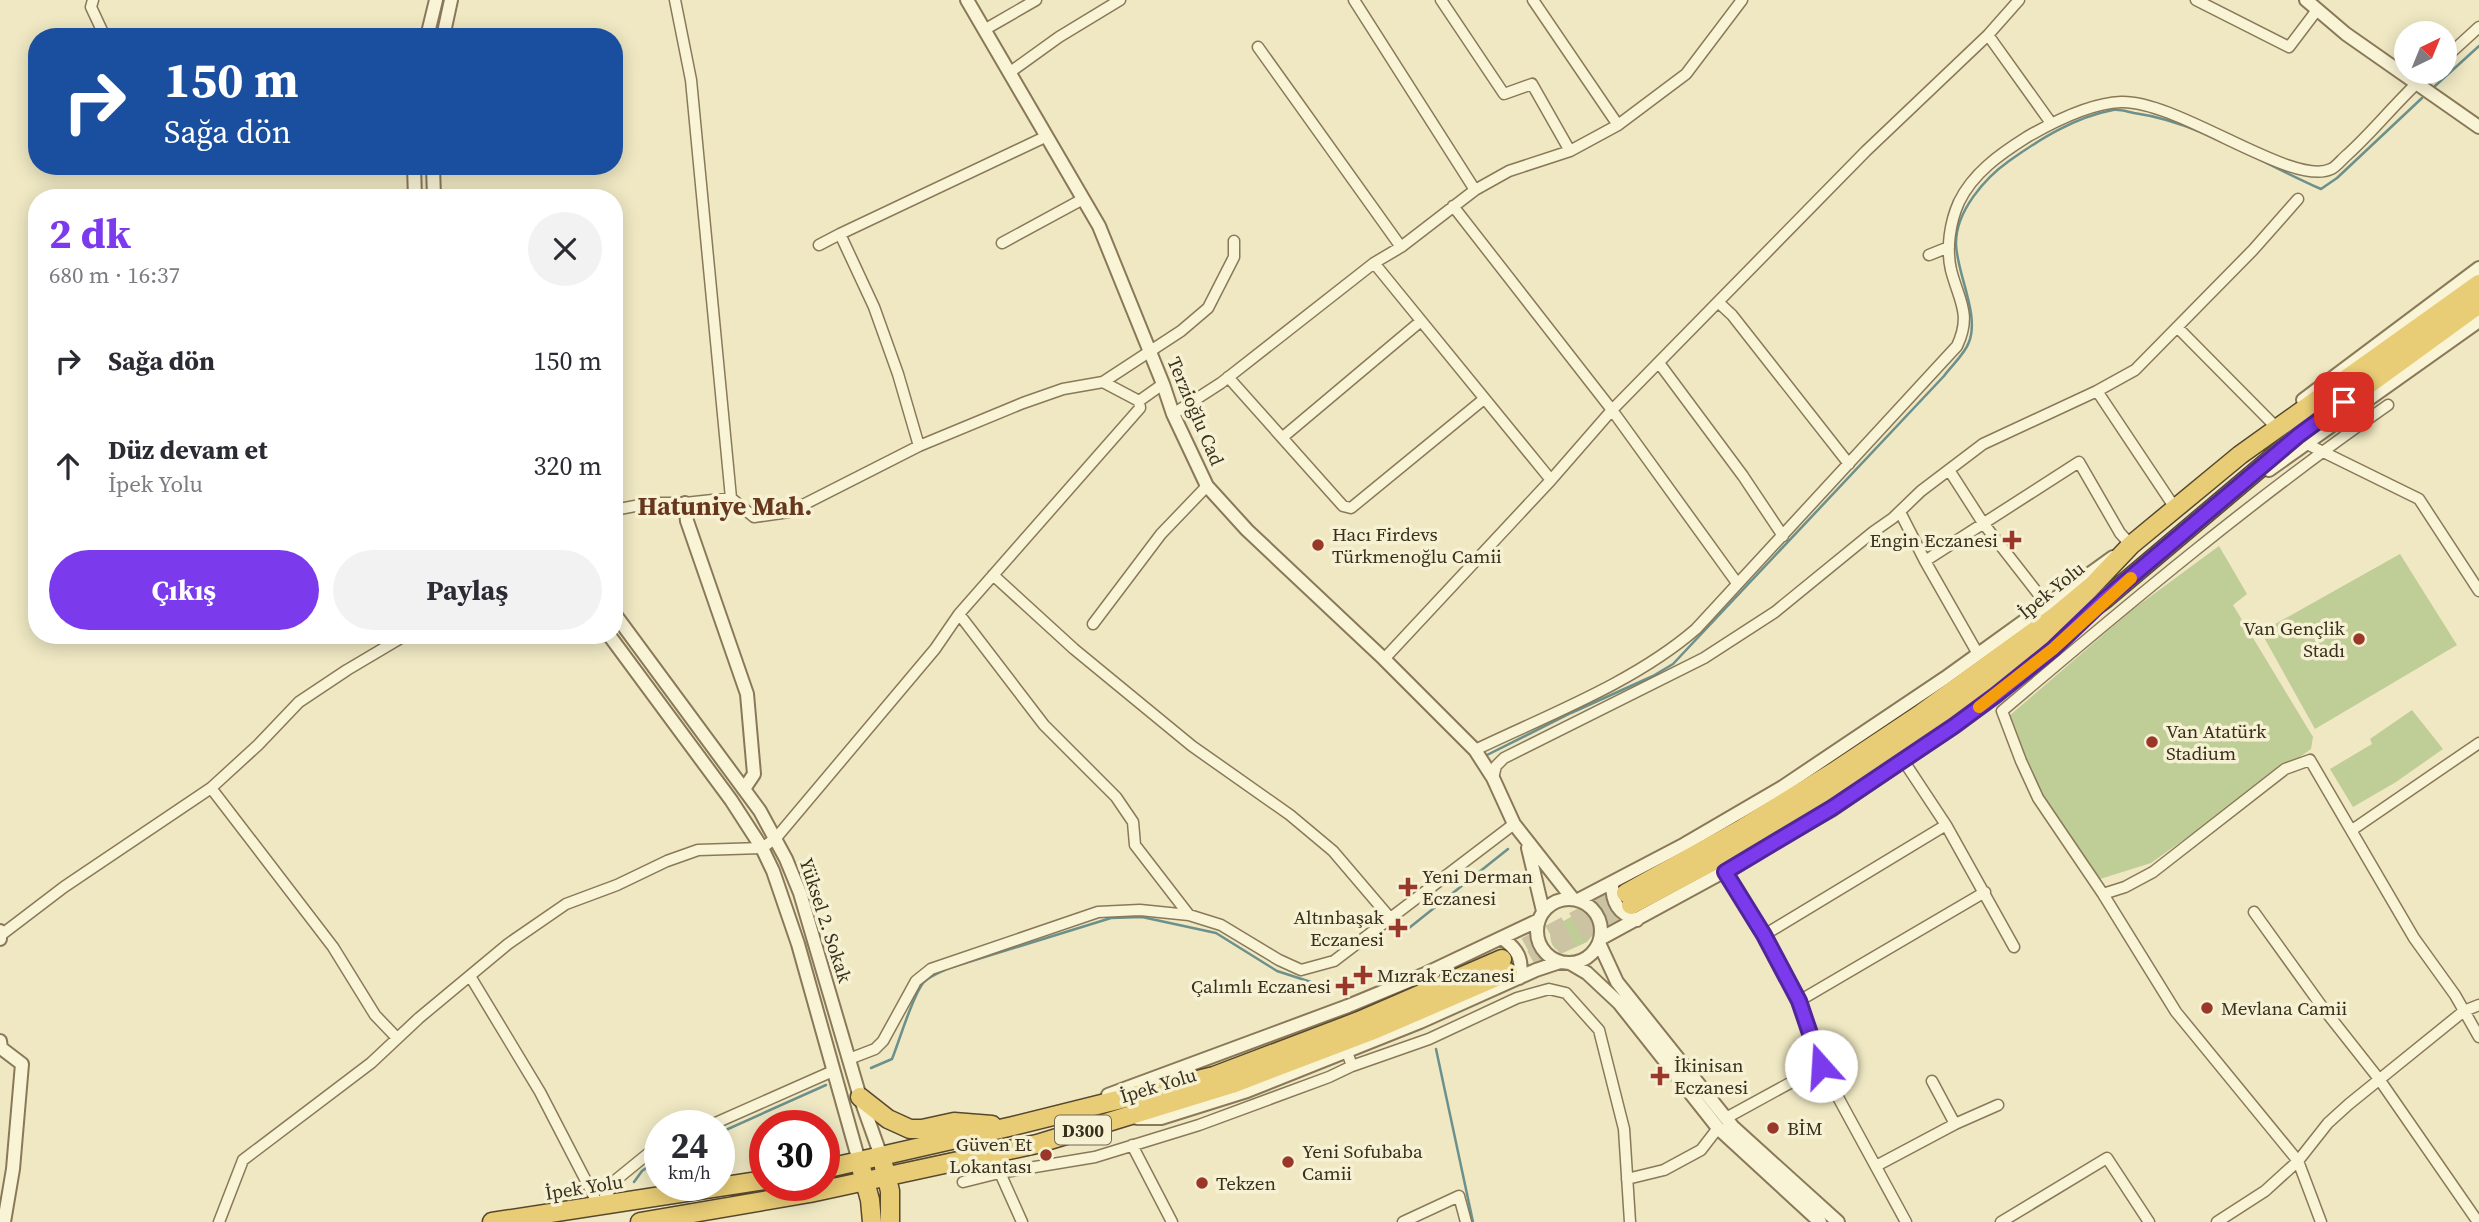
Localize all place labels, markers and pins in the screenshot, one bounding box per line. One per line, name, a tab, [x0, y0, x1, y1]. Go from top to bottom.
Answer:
pin	[2314, 372, 2374, 432]
place label: Hacı Firdevs Türkmenoğlu Camii	[1332, 521, 1502, 569]
place label: Engin Eczanesi	[1870, 527, 1998, 553]
marker: Engin Eczanesi	[2004, 532, 2020, 548]
marker: Hacı Firdevs Türkmenoğlu Camii	[1310, 537, 1326, 553]
place label: Van Gençlik Stadı	[2243, 615, 2346, 663]
marker: Van Gençlik Stadı	[2351, 631, 2367, 647]
place label: Van Atatürk Stadium	[2166, 718, 2267, 766]
marker: Van Atatürk Stadium	[2144, 734, 2160, 750]
place label: Yeni Derman Eczanesi	[1422, 863, 1533, 911]
marker: Yeni Derman Eczanesi	[1400, 879, 1416, 895]
place label: Altınbaşak Eczanesi	[1293, 904, 1385, 952]
marker: Altınbaşak Eczanesi	[1390, 920, 1406, 936]
place label: Mızrak Eczanesi	[1377, 962, 1515, 988]
marker: Mızrak Eczanesi	[1355, 967, 1371, 983]
place label: Çalımlı Eczanesi	[1191, 973, 1331, 999]
marker: Çalımlı Eczanesi	[1337, 978, 1353, 994]
place label: Mevlana Camii	[2221, 995, 2347, 1021]
marker: Mevlana Camii	[2199, 1000, 2215, 1016]
place label: İkinisan Eczanesi	[1674, 1052, 1748, 1100]
marker: İkinisan Eczanesi	[1652, 1068, 1668, 1084]
place label: BİM	[1787, 1115, 1823, 1141]
marker: BİM	[1765, 1120, 1781, 1136]
place label: Güven Et Lokantası	[949, 1131, 1033, 1179]
place label: Yeni Sofubaba Camii	[1302, 1138, 1423, 1186]
marker: Güven Et Lokantası	[1038, 1147, 1054, 1163]
marker: Yeni Sofubaba Camii	[1280, 1154, 1296, 1170]
place label: Tekzen	[1216, 1170, 1276, 1196]
marker: Tekzen	[1194, 1175, 1210, 1191]

